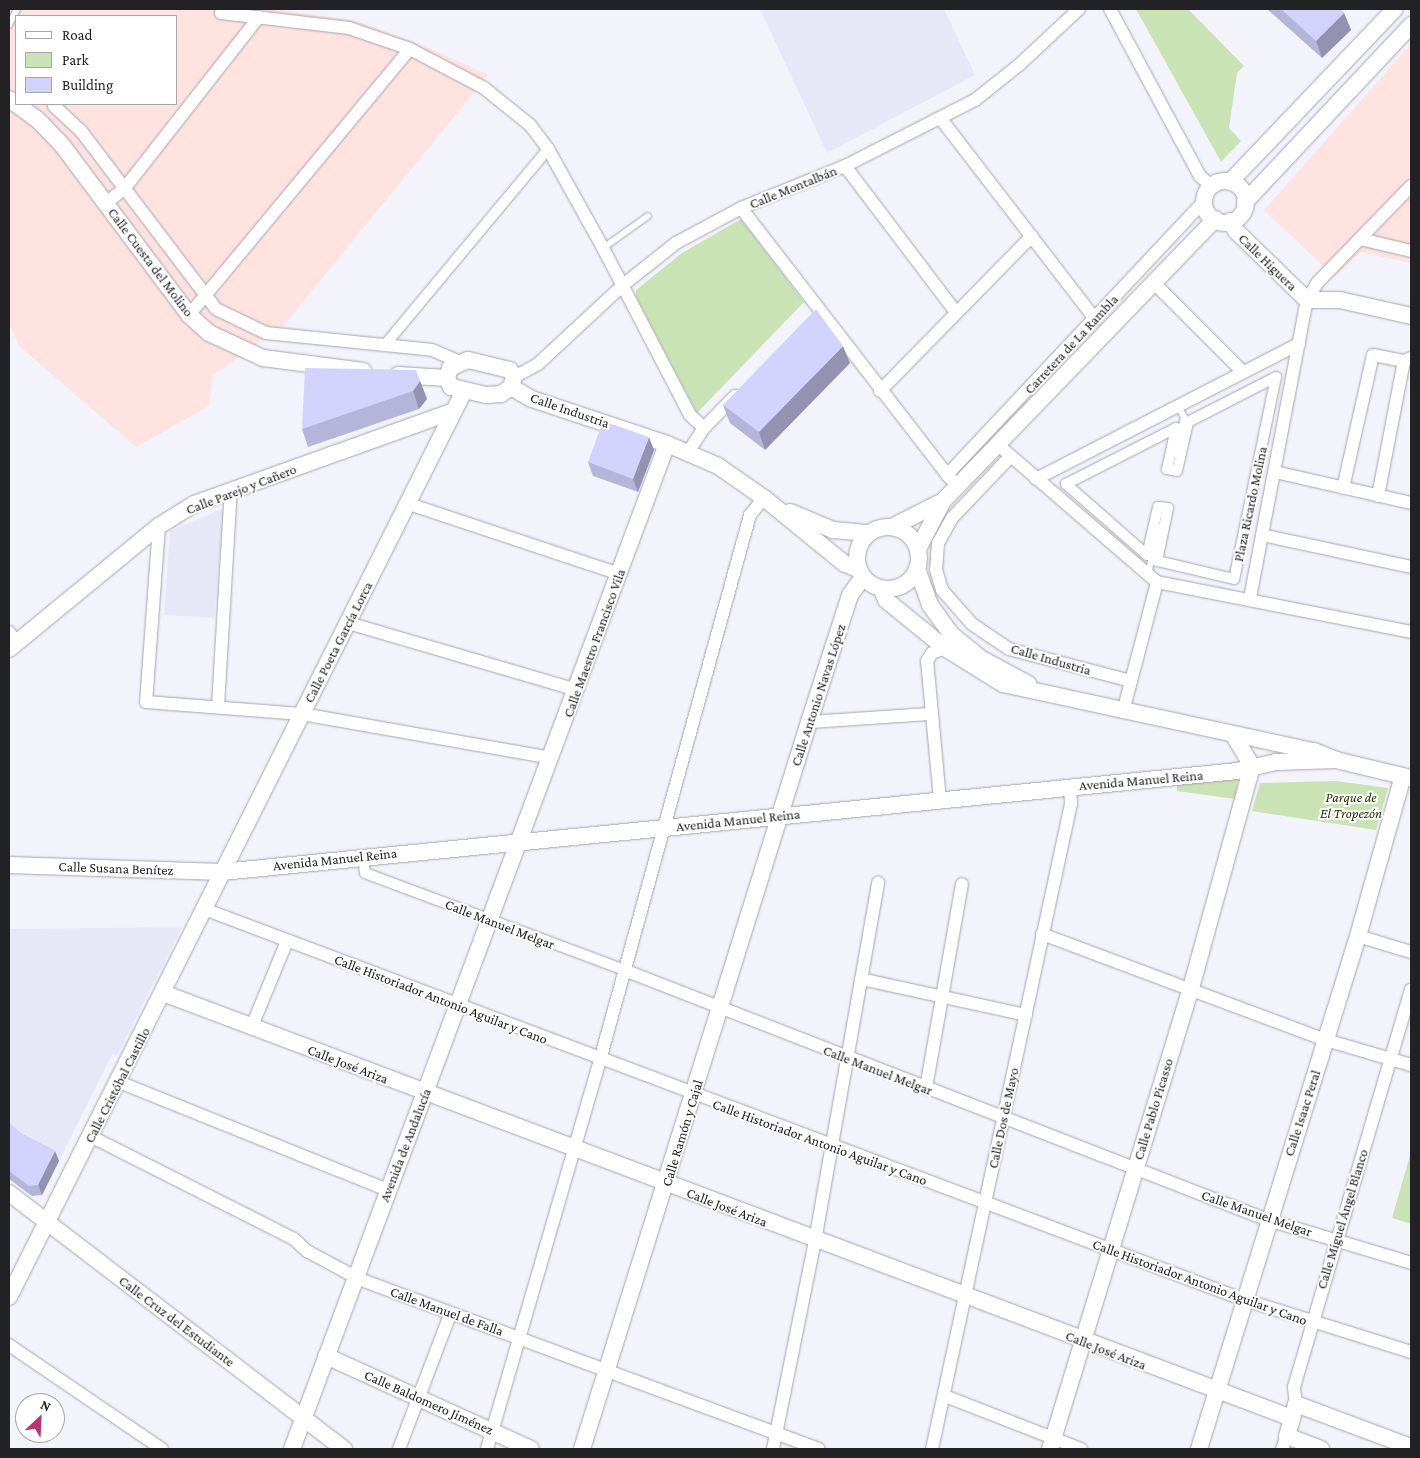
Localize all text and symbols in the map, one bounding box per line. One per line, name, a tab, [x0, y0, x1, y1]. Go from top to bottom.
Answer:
legend	[15, 15, 178, 105]
text: Road	[62, 27, 92, 43]
text: Park	[62, 52, 89, 68]
text: Building	[62, 77, 113, 93]
street label: Calle Montalbán	[747, 162, 839, 212]
street label: Calle Cuesta del Molino	[105, 204, 197, 320]
street label: Calle Higuera	[1235, 230, 1301, 294]
street label: Carretera de La Rambla	[1021, 291, 1121, 397]
street label: Calle Industria	[528, 389, 612, 431]
street label: Plaza Ricardo Molina	[1230, 445, 1270, 563]
street label: Calle Parejo y Cañero	[183, 460, 299, 518]
street label: Calle Maestro Francisco Vila	[559, 566, 629, 720]
street label: Calle Poeta García Lorca	[300, 579, 376, 705]
street label: Calle Antonio Navas López	[787, 622, 849, 768]
street label: Calle Industria	[1009, 640, 1093, 678]
street label: Avenida Manuel Reina	[1078, 766, 1204, 794]
park label: Parque de El Tropezón	[1320, 789, 1382, 822]
street label: Avenida Manuel Reina	[675, 805, 801, 835]
street label: Avenida Manuel Reina	[272, 844, 398, 874]
street label: Calle Susana Benítez	[58, 858, 174, 878]
street label: Calle Manuel Melgar	[443, 895, 557, 953]
street label: Calle Historiador Antonio Aguilar y Cano	[332, 950, 550, 1048]
street label: Calle Cristóbal Castillo	[81, 1024, 153, 1146]
street label: Calle José Ariza	[305, 1041, 391, 1087]
street label: Calle Manuel Melgar	[821, 1041, 935, 1099]
street label: Calle Pablo Picasso	[1130, 1056, 1176, 1162]
street label: Calle Dos de Mayo	[984, 1066, 1022, 1170]
street label: Calle Isaac Peral	[1280, 1068, 1324, 1158]
street label: Calle Ramón y Cajal	[658, 1078, 706, 1188]
street label: Avenida de Andalucía	[376, 1086, 434, 1204]
street label: Calle Historiador Antonio Aguilar y Cano	[710, 1095, 930, 1189]
street label: Calle Miguel Ángel Blanco	[1313, 1147, 1371, 1291]
street label: Calle José Ariza	[684, 1184, 770, 1230]
street label: Calle Manuel Melgar	[1199, 1186, 1315, 1240]
street label: Calle Historiador Antonio Aguilar y Cano	[1090, 1235, 1310, 1329]
street label: Calle Cruz del Estudiante	[116, 1272, 238, 1370]
street label: Calle Manuel de Falla	[388, 1283, 506, 1339]
street label: Calle José Ariza	[1063, 1327, 1149, 1373]
street label: Calle Baldomero Jiménez	[362, 1366, 496, 1438]
north arrow	[15, 1393, 65, 1443]
text: N	[38, 1396, 54, 1415]

